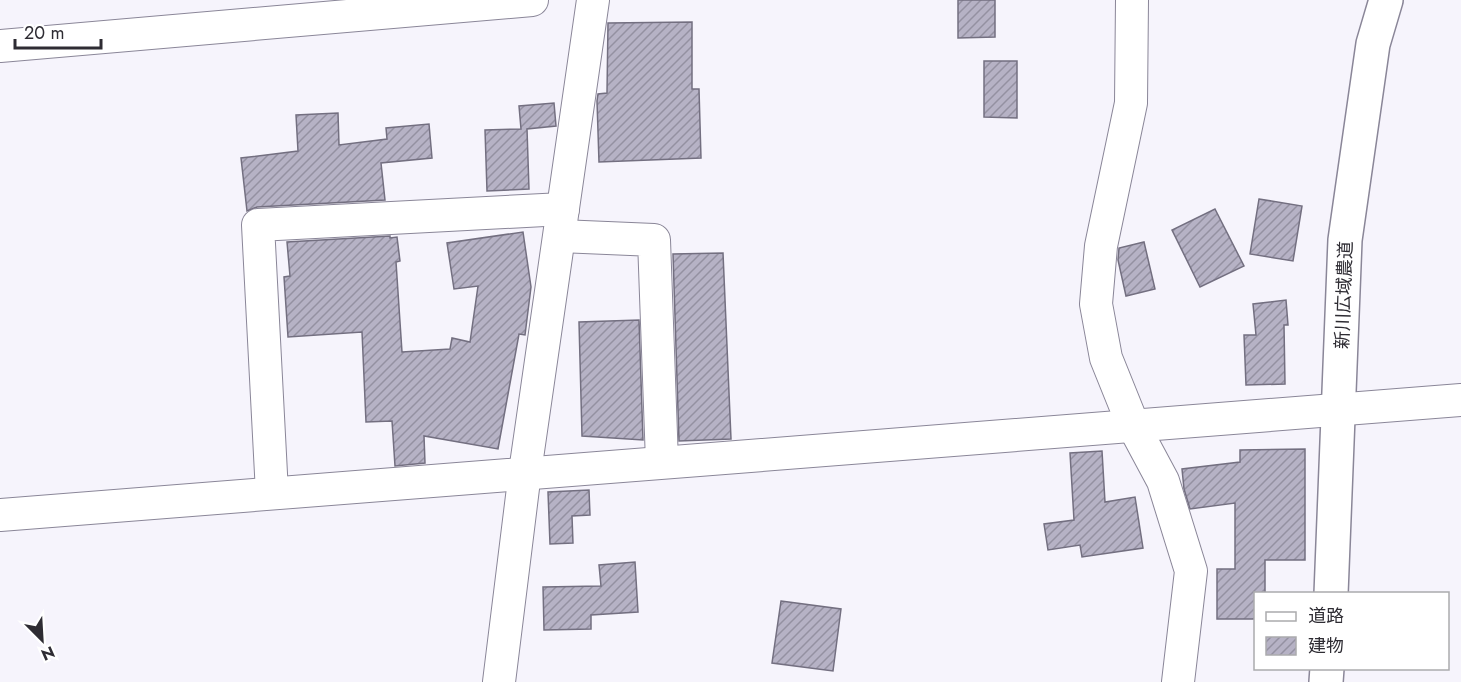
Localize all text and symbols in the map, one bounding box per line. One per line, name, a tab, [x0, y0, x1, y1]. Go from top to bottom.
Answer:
scale bar	[15, 12, 100, 50]
text: 20 m	[24, 20, 64, 46]
street label: 新川広域農道	[1329, 241, 1359, 349]
legend	[1254, 592, 1449, 670]
text: 道路	[1308, 603, 1344, 629]
north arrow	[12, 610, 72, 670]
text: 建物	[1308, 633, 1344, 659]
text: N	[37, 640, 58, 666]

